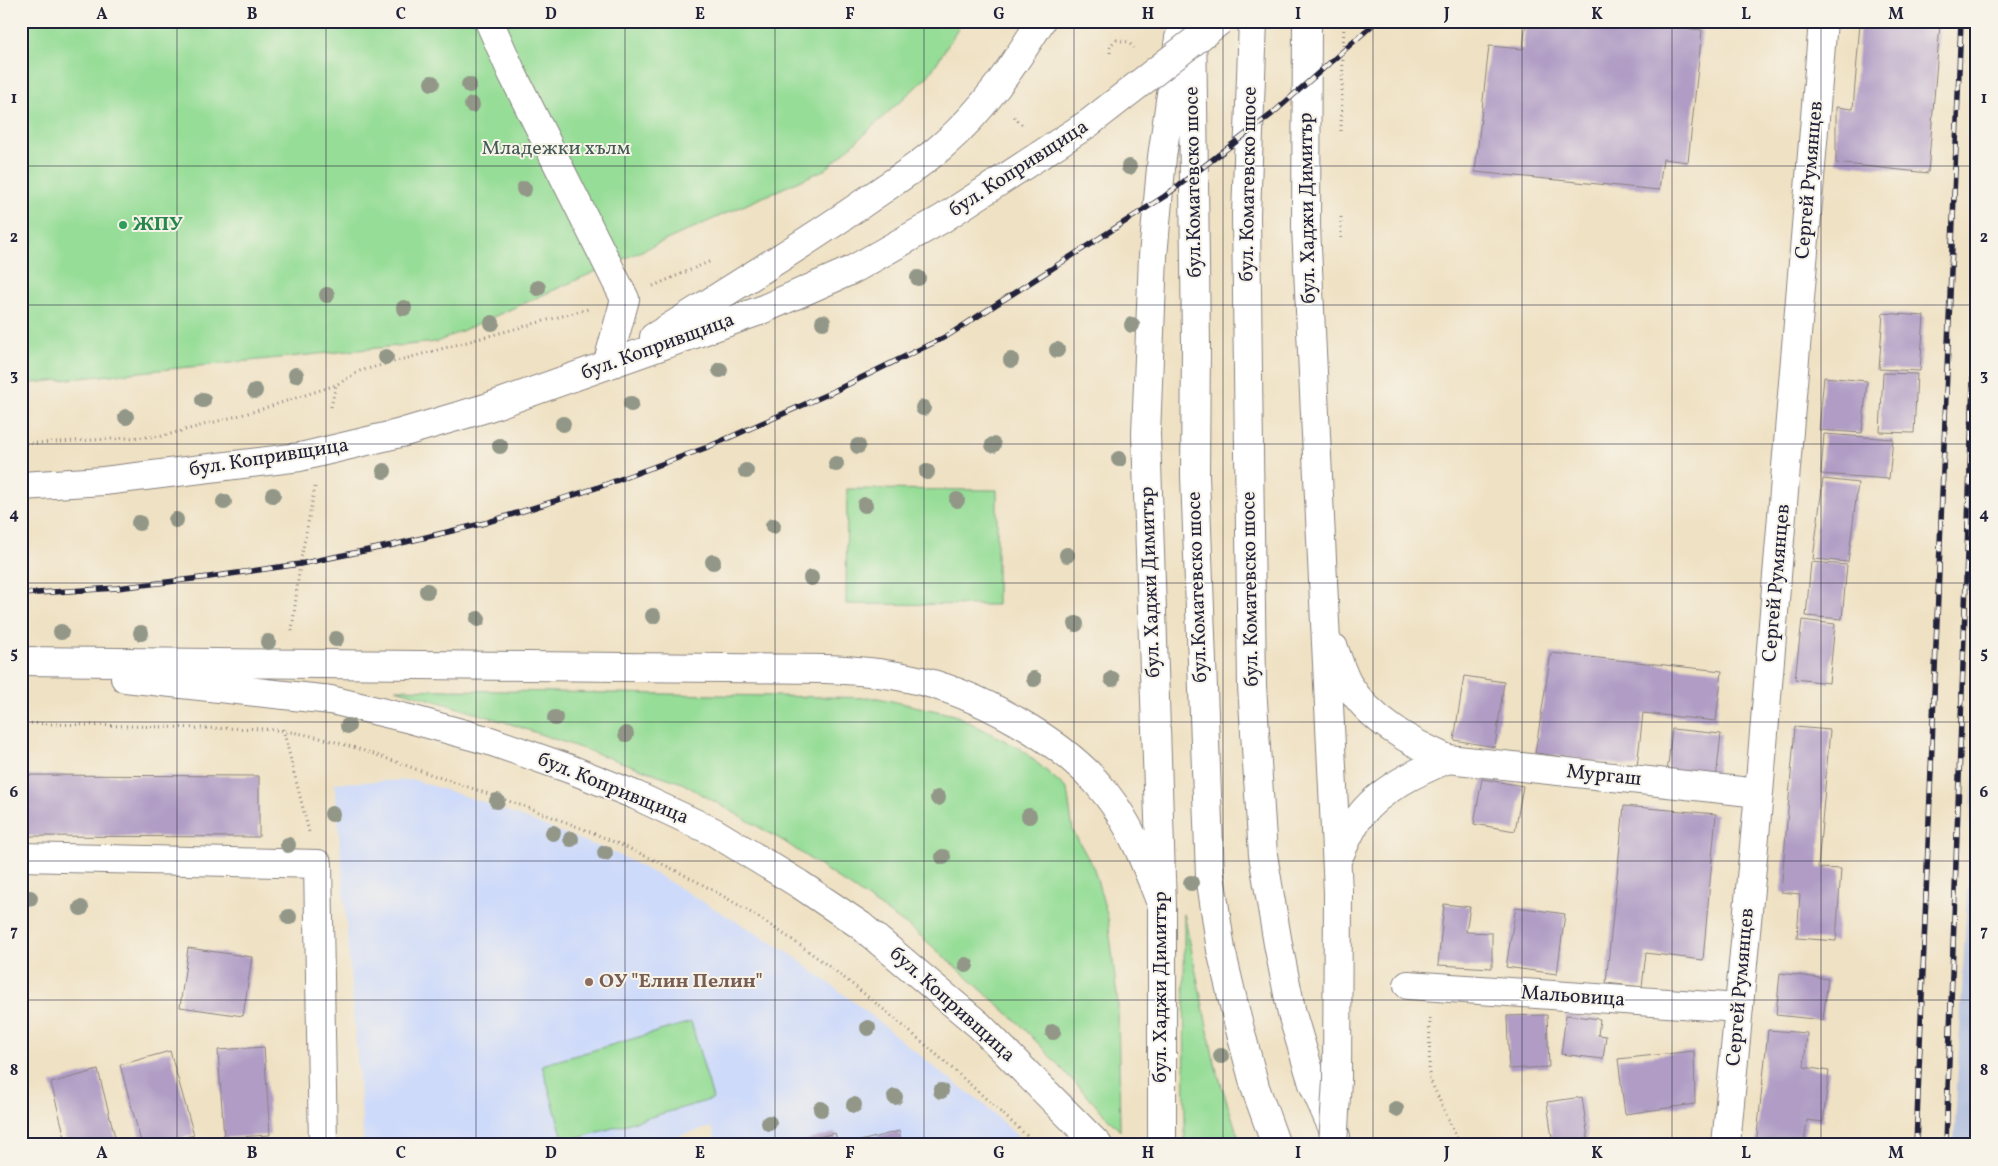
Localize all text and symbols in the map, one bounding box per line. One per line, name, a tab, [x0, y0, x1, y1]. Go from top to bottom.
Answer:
text: A	[96, 4, 108, 26]
text: B	[247, 4, 258, 26]
text: C	[396, 4, 406, 26]
text: D	[545, 4, 557, 26]
text: E	[695, 4, 705, 26]
text: F	[845, 4, 855, 26]
text: G	[993, 4, 1005, 26]
text: H	[1142, 4, 1154, 26]
text: I	[1295, 4, 1301, 26]
text: J	[1443, 4, 1450, 26]
text: K	[1591, 4, 1603, 26]
text: L	[1741, 4, 1751, 26]
text: M	[1888, 4, 1904, 26]
street label: бул.Коматевско шосе	[1178, 86, 1210, 278]
street label: бул. Коматевско шосе	[1233, 86, 1265, 282]
text: 1	[11, 88, 17, 110]
text: 1	[1981, 88, 1987, 110]
street label: Сергей Румянцев	[1789, 100, 1831, 260]
street label: бул. Хаджи Димитър	[1292, 112, 1324, 304]
street label: бул. Копривщица	[944, 113, 1094, 225]
park label: Младежки хълм	[482, 135, 631, 163]
place label: ЖПУ	[133, 211, 183, 239]
marker: ЖПУ	[117, 219, 129, 231]
text: 2	[10, 227, 18, 249]
text: 2	[1980, 227, 1988, 249]
street label: бул. Копривщица	[578, 306, 738, 388]
text: 3	[10, 365, 18, 387]
text: 3	[1980, 365, 1988, 387]
street label: бул. Копривщица	[187, 432, 351, 484]
street label: бул. Хаджи Димитър	[1134, 486, 1168, 678]
street label: бул.Коматевско шосе	[1181, 491, 1215, 683]
street label: бул. Коматевско шосе	[1235, 491, 1267, 687]
street label: Сергей Румянцев	[1756, 503, 1798, 663]
text: 4	[9, 504, 19, 526]
text: 4	[1979, 504, 1989, 526]
text: 5	[10, 643, 18, 665]
text: 5	[1980, 643, 1988, 665]
street label: бул. Копривщица	[533, 746, 693, 832]
street label: Мургаш	[1565, 758, 1643, 794]
text: 6	[10, 782, 19, 804]
text: 6	[1980, 782, 1989, 804]
street label: бул. Хаджи Димитър	[1147, 891, 1175, 1083]
street label: Сергей Румянцев	[1720, 907, 1762, 1067]
text: 7	[10, 921, 18, 943]
text: 7	[1980, 921, 1988, 943]
street label: бул. Копривщица	[883, 941, 1021, 1069]
place label: ОУ "Елин Пелин"	[599, 968, 763, 996]
marker: ОУ "Елин Пелин"	[583, 976, 595, 988]
street label: Мальовица	[1520, 979, 1626, 1015]
text: 8	[10, 1060, 18, 1082]
text: 8	[1980, 1060, 1988, 1082]
text: A	[96, 1143, 108, 1165]
text: B	[247, 1143, 258, 1165]
text: C	[396, 1143, 406, 1165]
text: D	[545, 1143, 557, 1165]
text: E	[695, 1143, 705, 1165]
text: F	[845, 1143, 855, 1165]
text: G	[993, 1143, 1005, 1165]
text: H	[1142, 1143, 1154, 1165]
text: I	[1295, 1143, 1301, 1165]
text: J	[1443, 1143, 1450, 1165]
text: K	[1591, 1143, 1603, 1165]
text: L	[1741, 1143, 1751, 1165]
text: M	[1888, 1143, 1904, 1165]

